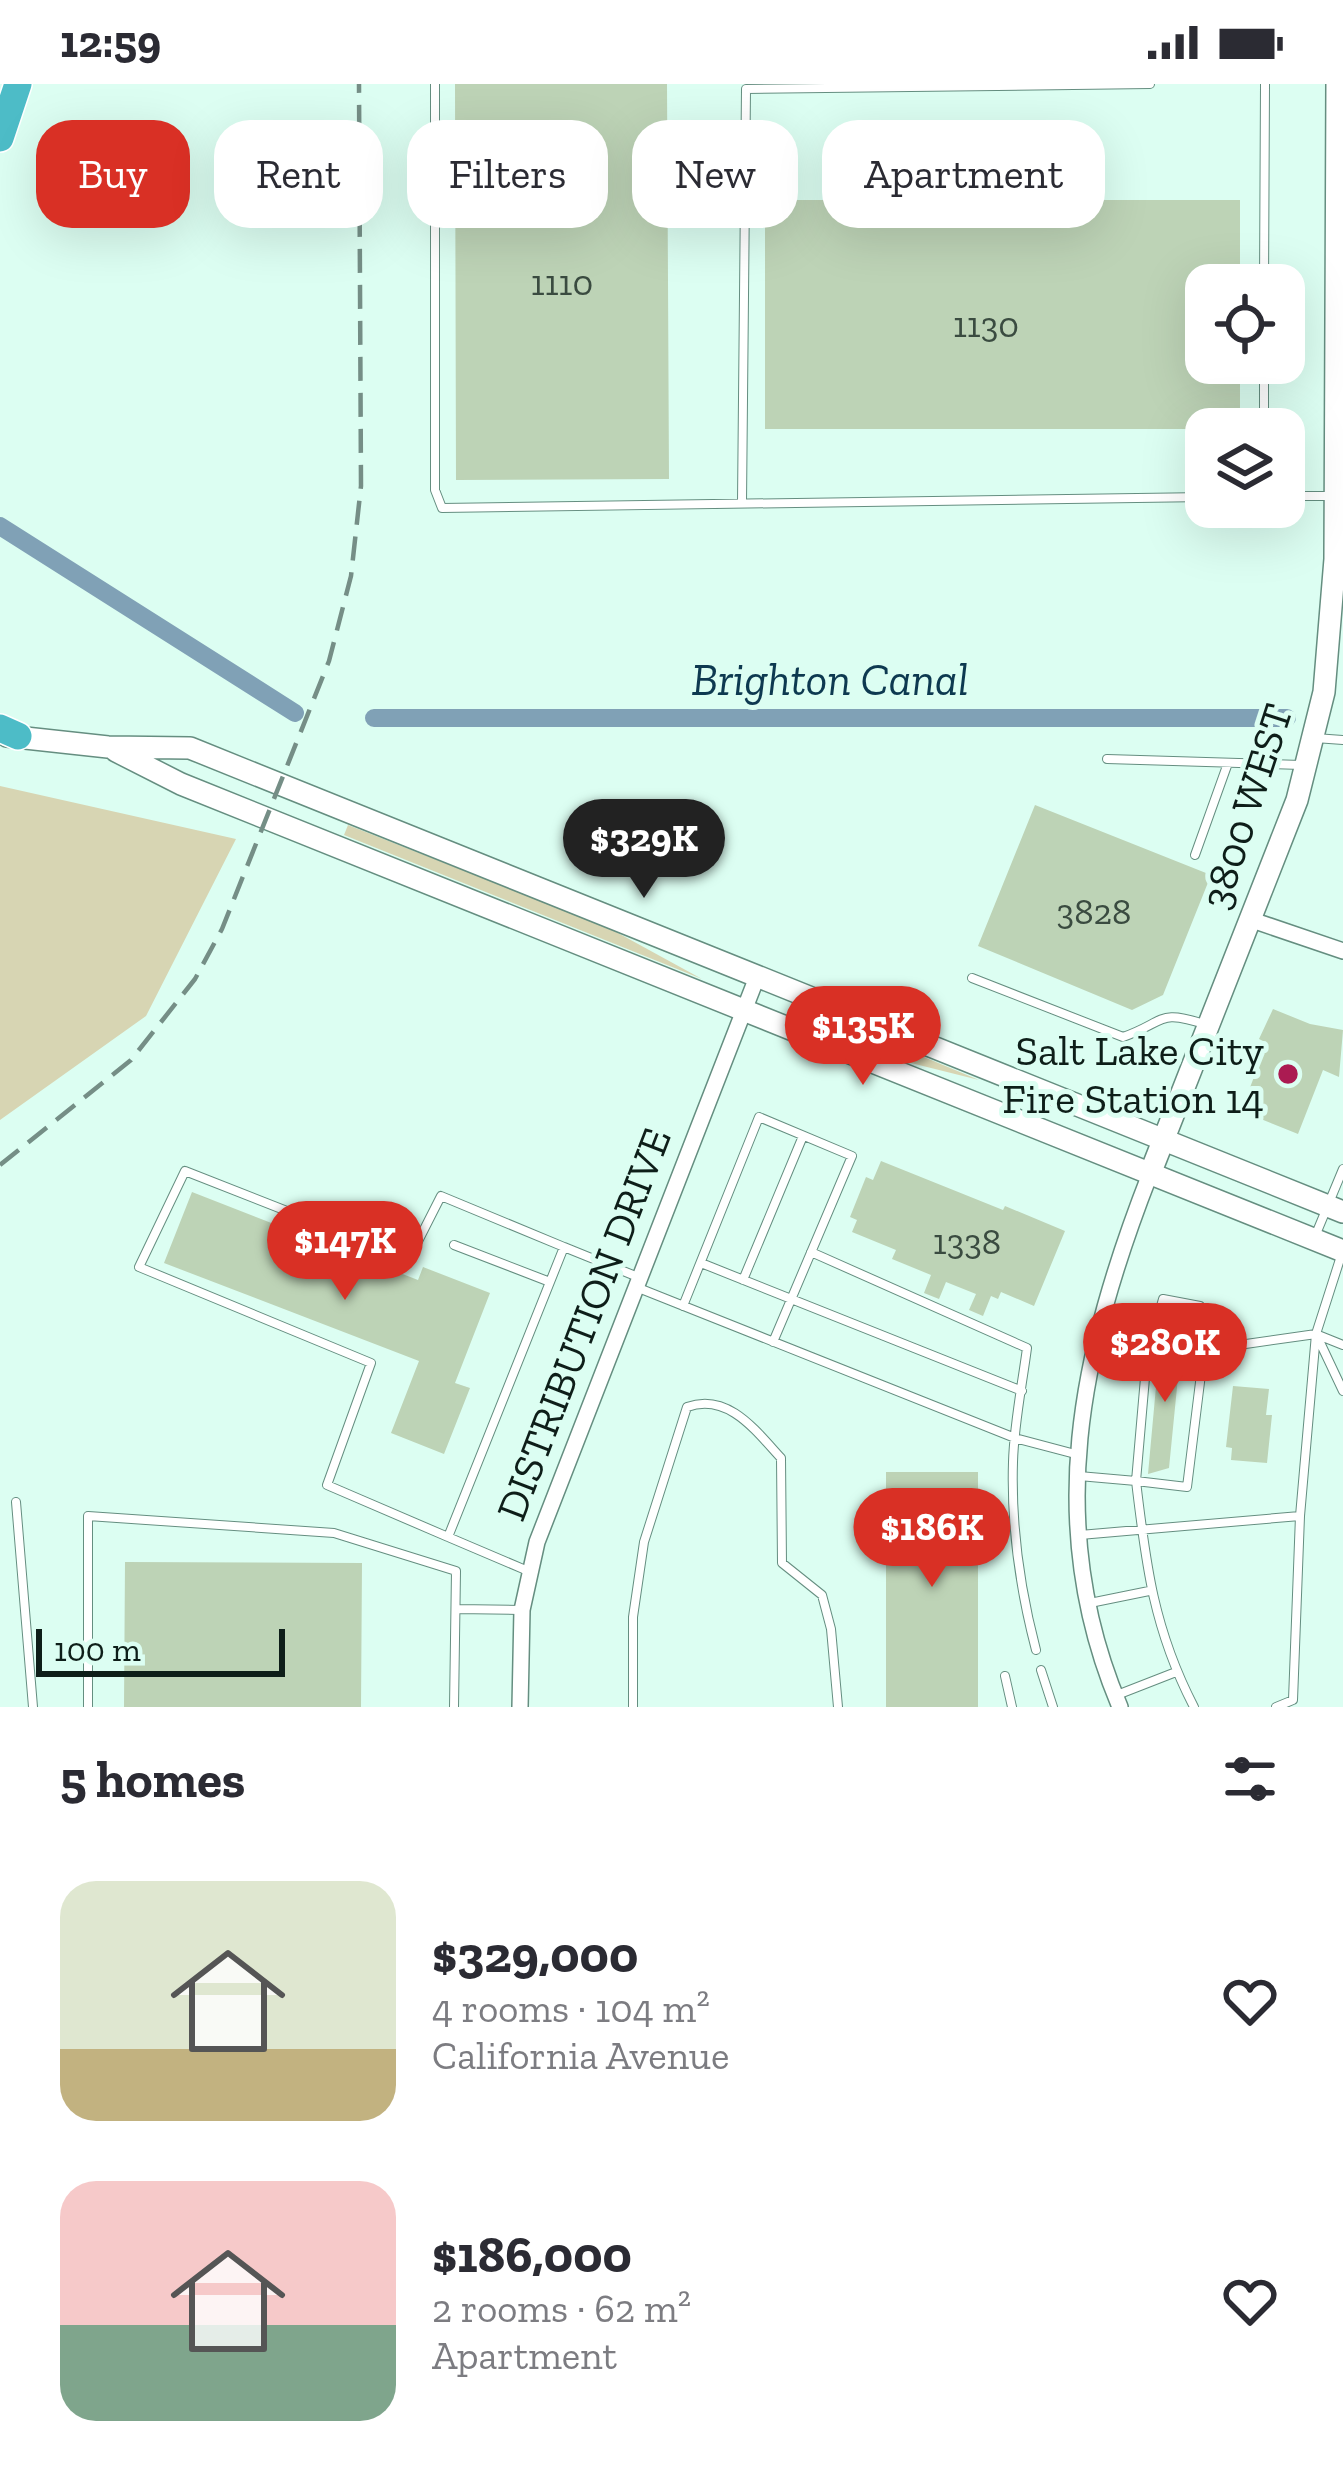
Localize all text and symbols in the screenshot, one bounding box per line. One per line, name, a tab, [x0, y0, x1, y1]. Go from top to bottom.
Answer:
text: 12:59	[60, 15, 161, 69]
chip: Buy	[36, 120, 190, 228]
chip: Rent	[214, 120, 383, 228]
chip: Filters	[407, 120, 608, 228]
chip: New	[632, 120, 798, 228]
chip: Apartment	[822, 120, 1105, 228]
house number: 1110	[531, 261, 593, 304]
map controls	[1185, 264, 1305, 528]
button: locate	[1185, 264, 1305, 384]
house number: 1130	[953, 303, 1019, 346]
button: layers	[1185, 408, 1305, 528]
water label: Brighton Canal	[691, 653, 969, 707]
street label: 3800 WEST	[1189, 697, 1303, 915]
pin: $329K	[560, 799, 728, 901]
text: $329K	[590, 814, 698, 861]
house number: 3828	[1057, 890, 1131, 933]
pin: $135K	[779, 986, 947, 1088]
text: $135K	[812, 1001, 914, 1048]
place label: Salt Lake City Fire Station 14	[1002, 1025, 1265, 1124]
marker: Salt Lake City Fire Station 14	[1275, 1061, 1301, 1087]
street label: DISTRIBUTION DRIVE	[485, 1121, 682, 1527]
pin: $147K	[261, 1201, 429, 1303]
text: $147K	[294, 1216, 396, 1263]
house number: 1338	[933, 1220, 1001, 1263]
pin: $280K	[1081, 1303, 1249, 1405]
text: $280K	[1110, 1318, 1220, 1365]
pin: $186K	[848, 1488, 1016, 1590]
text: $186K	[880, 1503, 984, 1550]
scale bar	[36, 1623, 285, 1676]
text: 100 m	[54, 1630, 141, 1669]
icon: filters	[1217, 1746, 1283, 1812]
text: 5 homes	[60, 1749, 245, 1810]
text: $329,000	[432, 1924, 638, 1985]
icon: home	[156, 1929, 300, 2073]
icon: heart	[1217, 1968, 1283, 2034]
text: 4 rooms · 104 m²	[432, 1985, 710, 2032]
text: California Avenue	[432, 2032, 729, 2079]
text: $186,000	[432, 2224, 632, 2285]
icon: home	[156, 2229, 300, 2373]
icon: heart	[1217, 2268, 1283, 2334]
text: 2 rooms · 62 m²	[432, 2285, 691, 2332]
text: Apartment	[432, 2332, 617, 2379]

